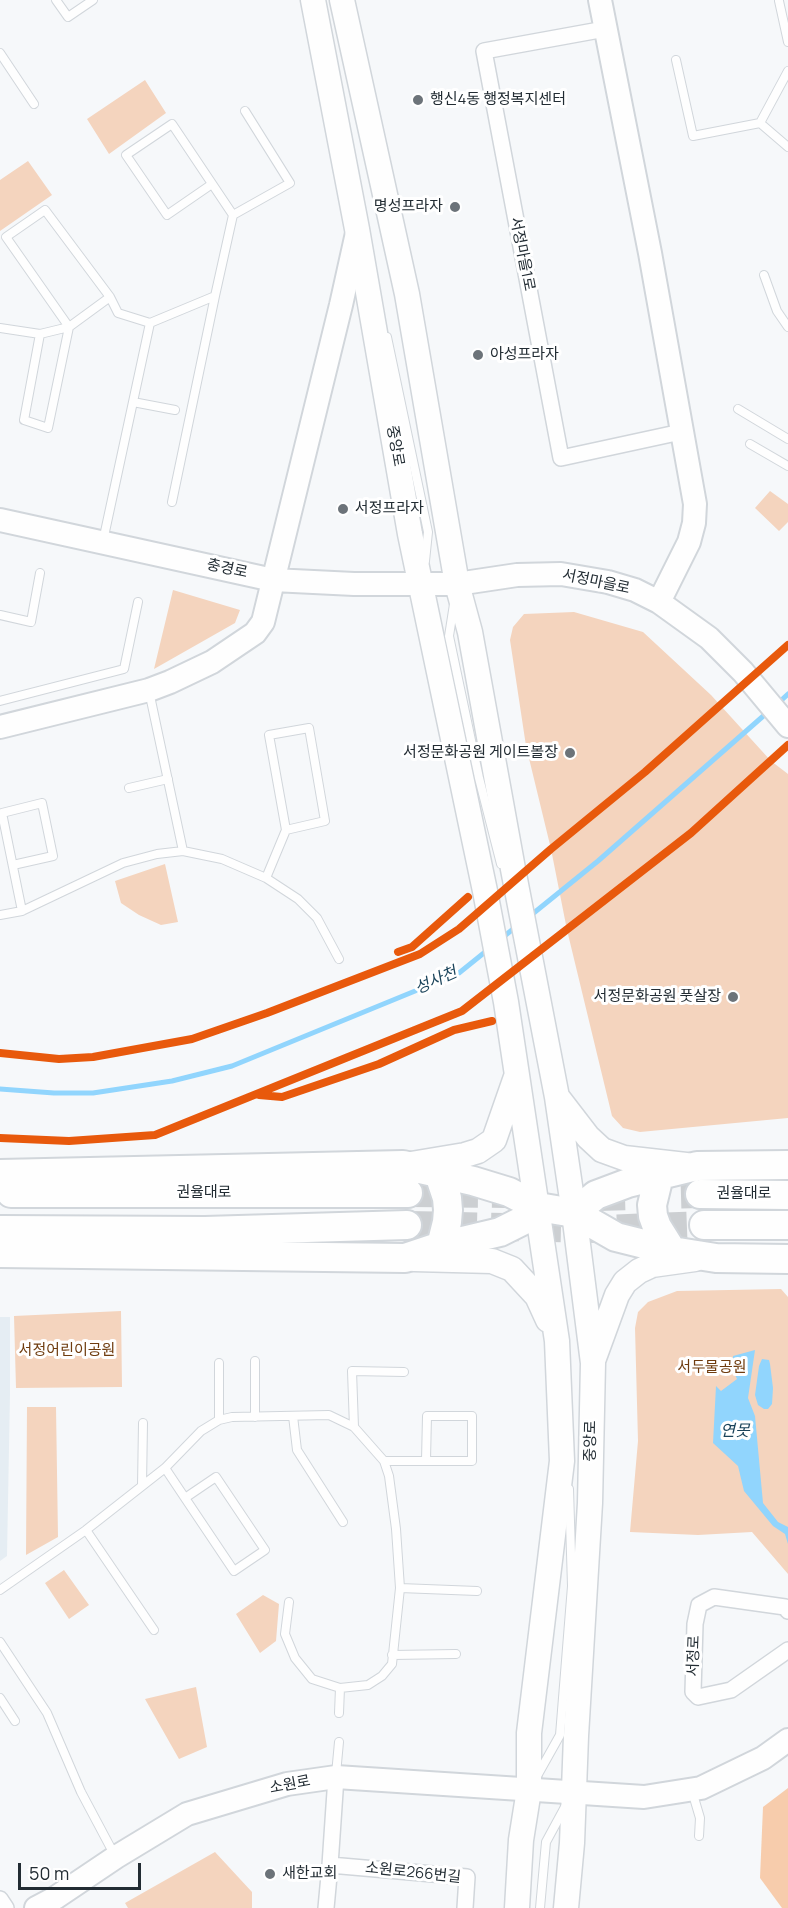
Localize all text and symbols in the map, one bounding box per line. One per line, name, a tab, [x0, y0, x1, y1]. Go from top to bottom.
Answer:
place label: 행신4동 행정복지센터	[430, 91, 566, 109]
marker: 행신4동 행정복지센터	[411, 93, 425, 107]
place label: 명성프라자	[374, 198, 443, 216]
marker: 명성프라자	[448, 200, 462, 214]
street label: 서정마을1로	[506, 216, 538, 292]
place label: 아성프라자	[490, 346, 559, 364]
marker: 아성프라자	[471, 348, 485, 362]
street label: 중앙로	[383, 424, 407, 468]
place label: 서정프라자	[355, 500, 424, 518]
marker: 서정프라자	[336, 502, 350, 516]
street label: 충경로	[205, 556, 249, 582]
street label: 서정마을로	[560, 566, 632, 598]
place label: 서정문화공원 게이트볼장	[403, 744, 558, 762]
marker: 서정문화공원 게이트볼장	[563, 746, 577, 760]
water label: 성사천	[412, 963, 460, 999]
place label: 서정문화공원 풋살장	[594, 988, 721, 1006]
marker: 서정문화공원 풋살장	[726, 990, 740, 1004]
street label: 권율대로	[176, 1184, 232, 1202]
street label: 권율대로	[716, 1185, 772, 1203]
park label: 서정어린이공원	[19, 1342, 115, 1360]
park label: 서두물공원	[678, 1359, 746, 1377]
street label: 중앙로	[582, 1420, 600, 1462]
water label: 연못	[720, 1422, 750, 1442]
street label: 서정로	[684, 1635, 704, 1677]
street label: 소원로	[268, 1772, 312, 1798]
scale bar	[21, 1851, 144, 1889]
street label: 소원로266번길	[364, 1859, 462, 1887]
text: 50 m	[29, 1861, 69, 1885]
place label: 새한교회	[282, 1865, 337, 1883]
marker: 새한교회	[263, 1867, 277, 1881]

